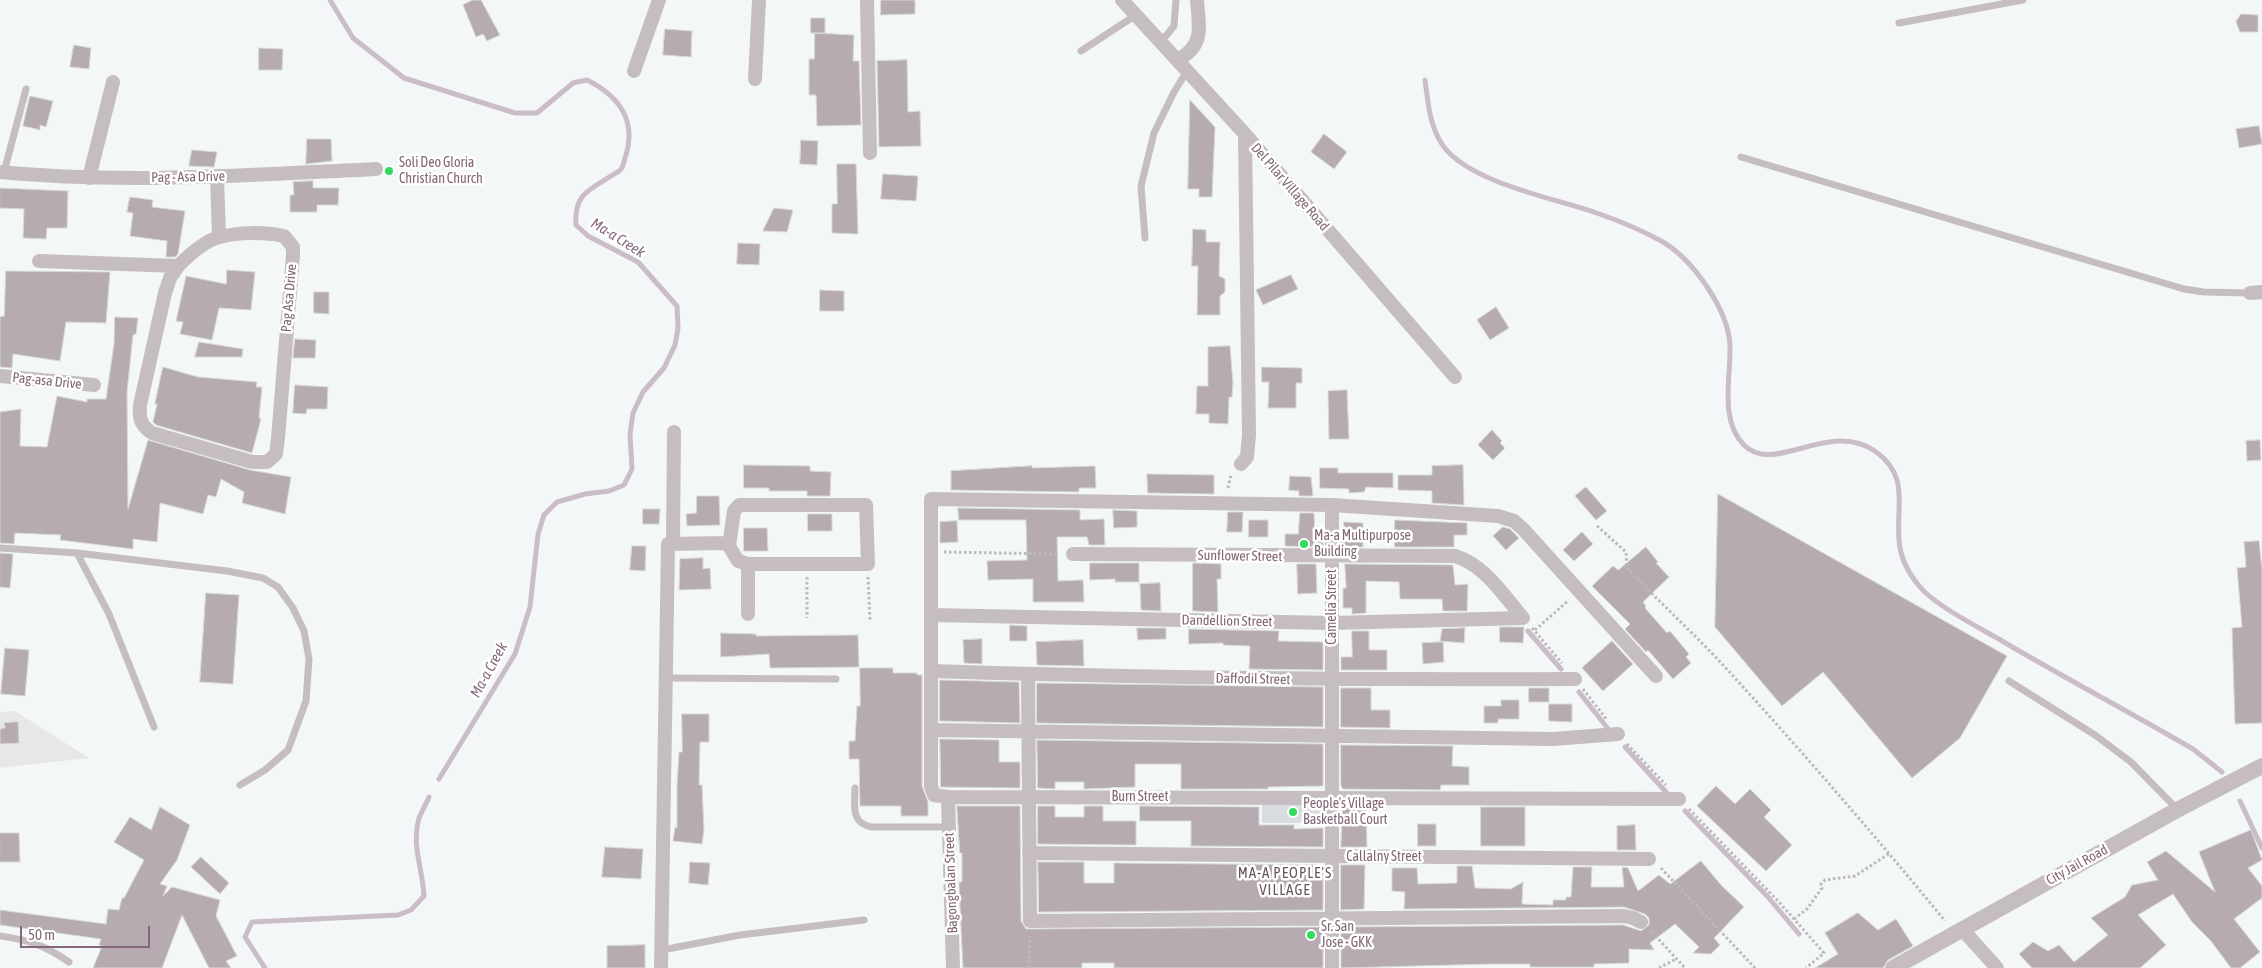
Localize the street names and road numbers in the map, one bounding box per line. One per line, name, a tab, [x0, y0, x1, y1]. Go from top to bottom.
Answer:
street label: Del Pilar Village Road	[1247, 140, 1333, 234]
street label: Pag - Asa Drive	[151, 168, 225, 186]
street label: Pag Asa Drive	[278, 263, 300, 333]
street label: Pag-asa Drive	[11, 369, 83, 393]
street label: Sunflower Street	[1198, 547, 1282, 565]
street label: Camelia Street	[1324, 569, 1340, 645]
street label: Dandellion Street	[1181, 612, 1273, 630]
street label: Daffodil Street	[1216, 670, 1290, 688]
street label: Burn Street	[1112, 789, 1168, 805]
street label: Bagongbalan Street	[941, 832, 961, 934]
street label: City Jail Road	[2043, 841, 2111, 889]
street label: Callalny Street	[1346, 849, 1422, 865]

